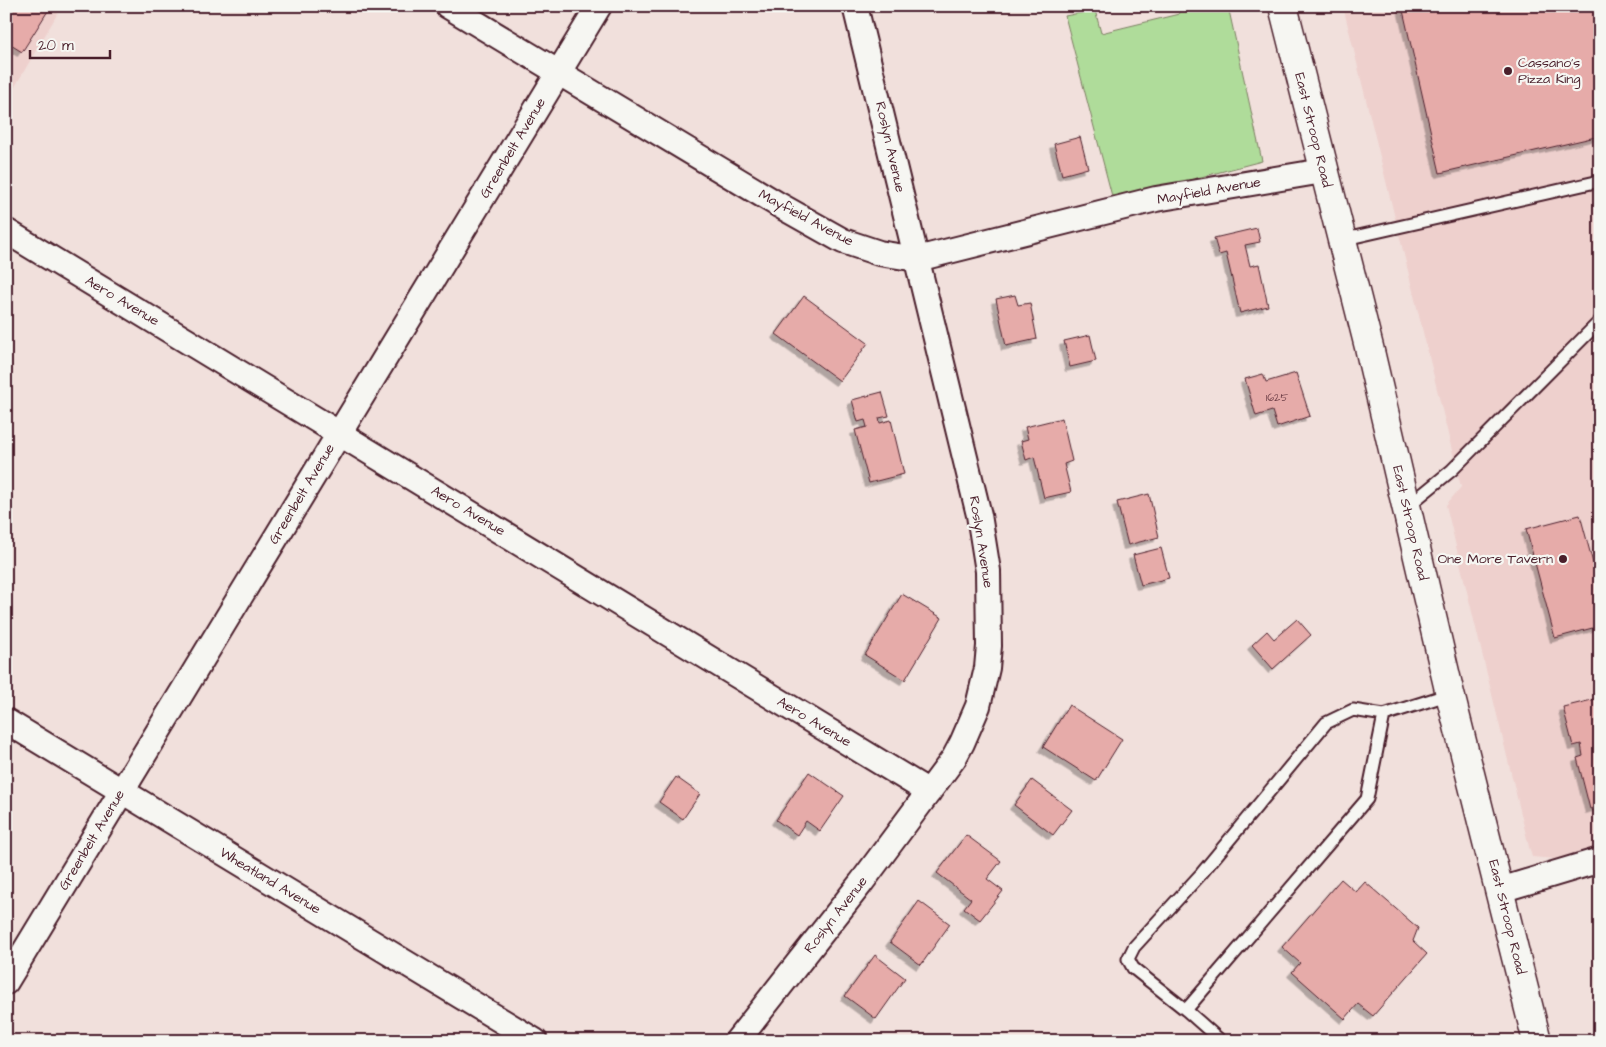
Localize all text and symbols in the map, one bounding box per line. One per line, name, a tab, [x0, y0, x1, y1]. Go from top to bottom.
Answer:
scale bar	[30, 28, 110, 60]
text: 20 m	[38, 35, 74, 56]
place label: Cassano's Pizza King	[1518, 53, 1580, 89]
marker: Cassano's Pizza King	[1502, 65, 1514, 77]
street label: East Stroop Road	[1289, 71, 1337, 189]
street label: Greenbelt Avenue	[475, 94, 551, 202]
street label: Roslyn Avenue	[870, 100, 910, 195]
street label: Mayfield Avenue	[1156, 172, 1263, 210]
street label: Mayfield Avenue	[755, 185, 857, 252]
street label: Aero Avenue	[81, 271, 163, 331]
house number: 1625	[1266, 390, 1288, 405]
street label: Greenbelt Avenue	[264, 440, 340, 548]
street label: East Stroop Road	[1387, 464, 1433, 582]
street label: Aero Avenue	[427, 481, 509, 541]
street label: Roslyn Avenue	[964, 495, 998, 590]
place label: One More Tavern	[1438, 549, 1553, 569]
marker: One More Tavern	[1557, 553, 1569, 565]
street label: Aero Avenue	[773, 692, 855, 752]
street label: Greenbelt Avenue	[54, 786, 130, 894]
street label: Wheatland Avenue	[216, 843, 325, 919]
street label: East Stroop Road	[1483, 858, 1531, 976]
street label: Roslyn Avenue	[800, 872, 873, 958]

